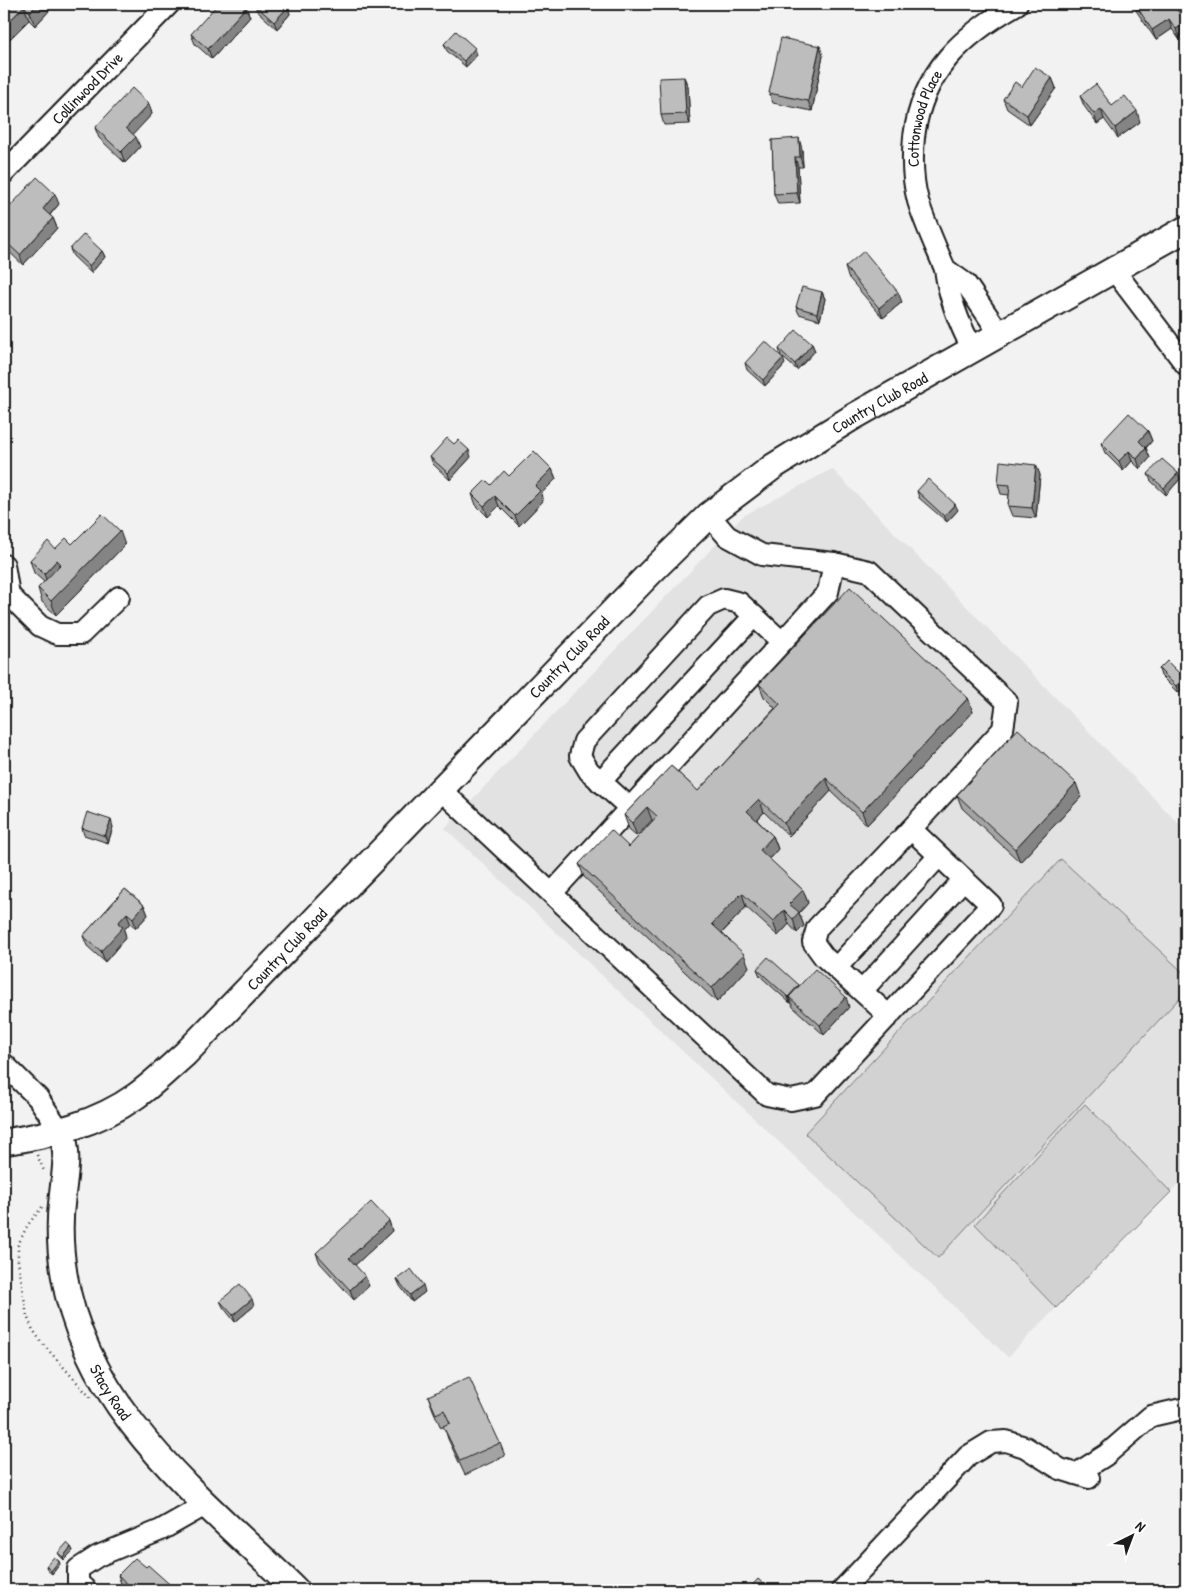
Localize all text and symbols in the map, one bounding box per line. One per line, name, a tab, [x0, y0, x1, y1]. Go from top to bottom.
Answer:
street label: Collinwood Drive	[47, 46, 128, 129]
street label: Cottonwood Place	[902, 64, 947, 167]
street label: Country Club Road	[827, 366, 931, 439]
street label: Country Club Road	[524, 611, 614, 703]
street label: Country Club Road	[242, 903, 332, 995]
street label: Stacy Road	[85, 1360, 137, 1424]
north arrow	[1108, 1512, 1158, 1562]
text: N	[1132, 1516, 1151, 1536]

